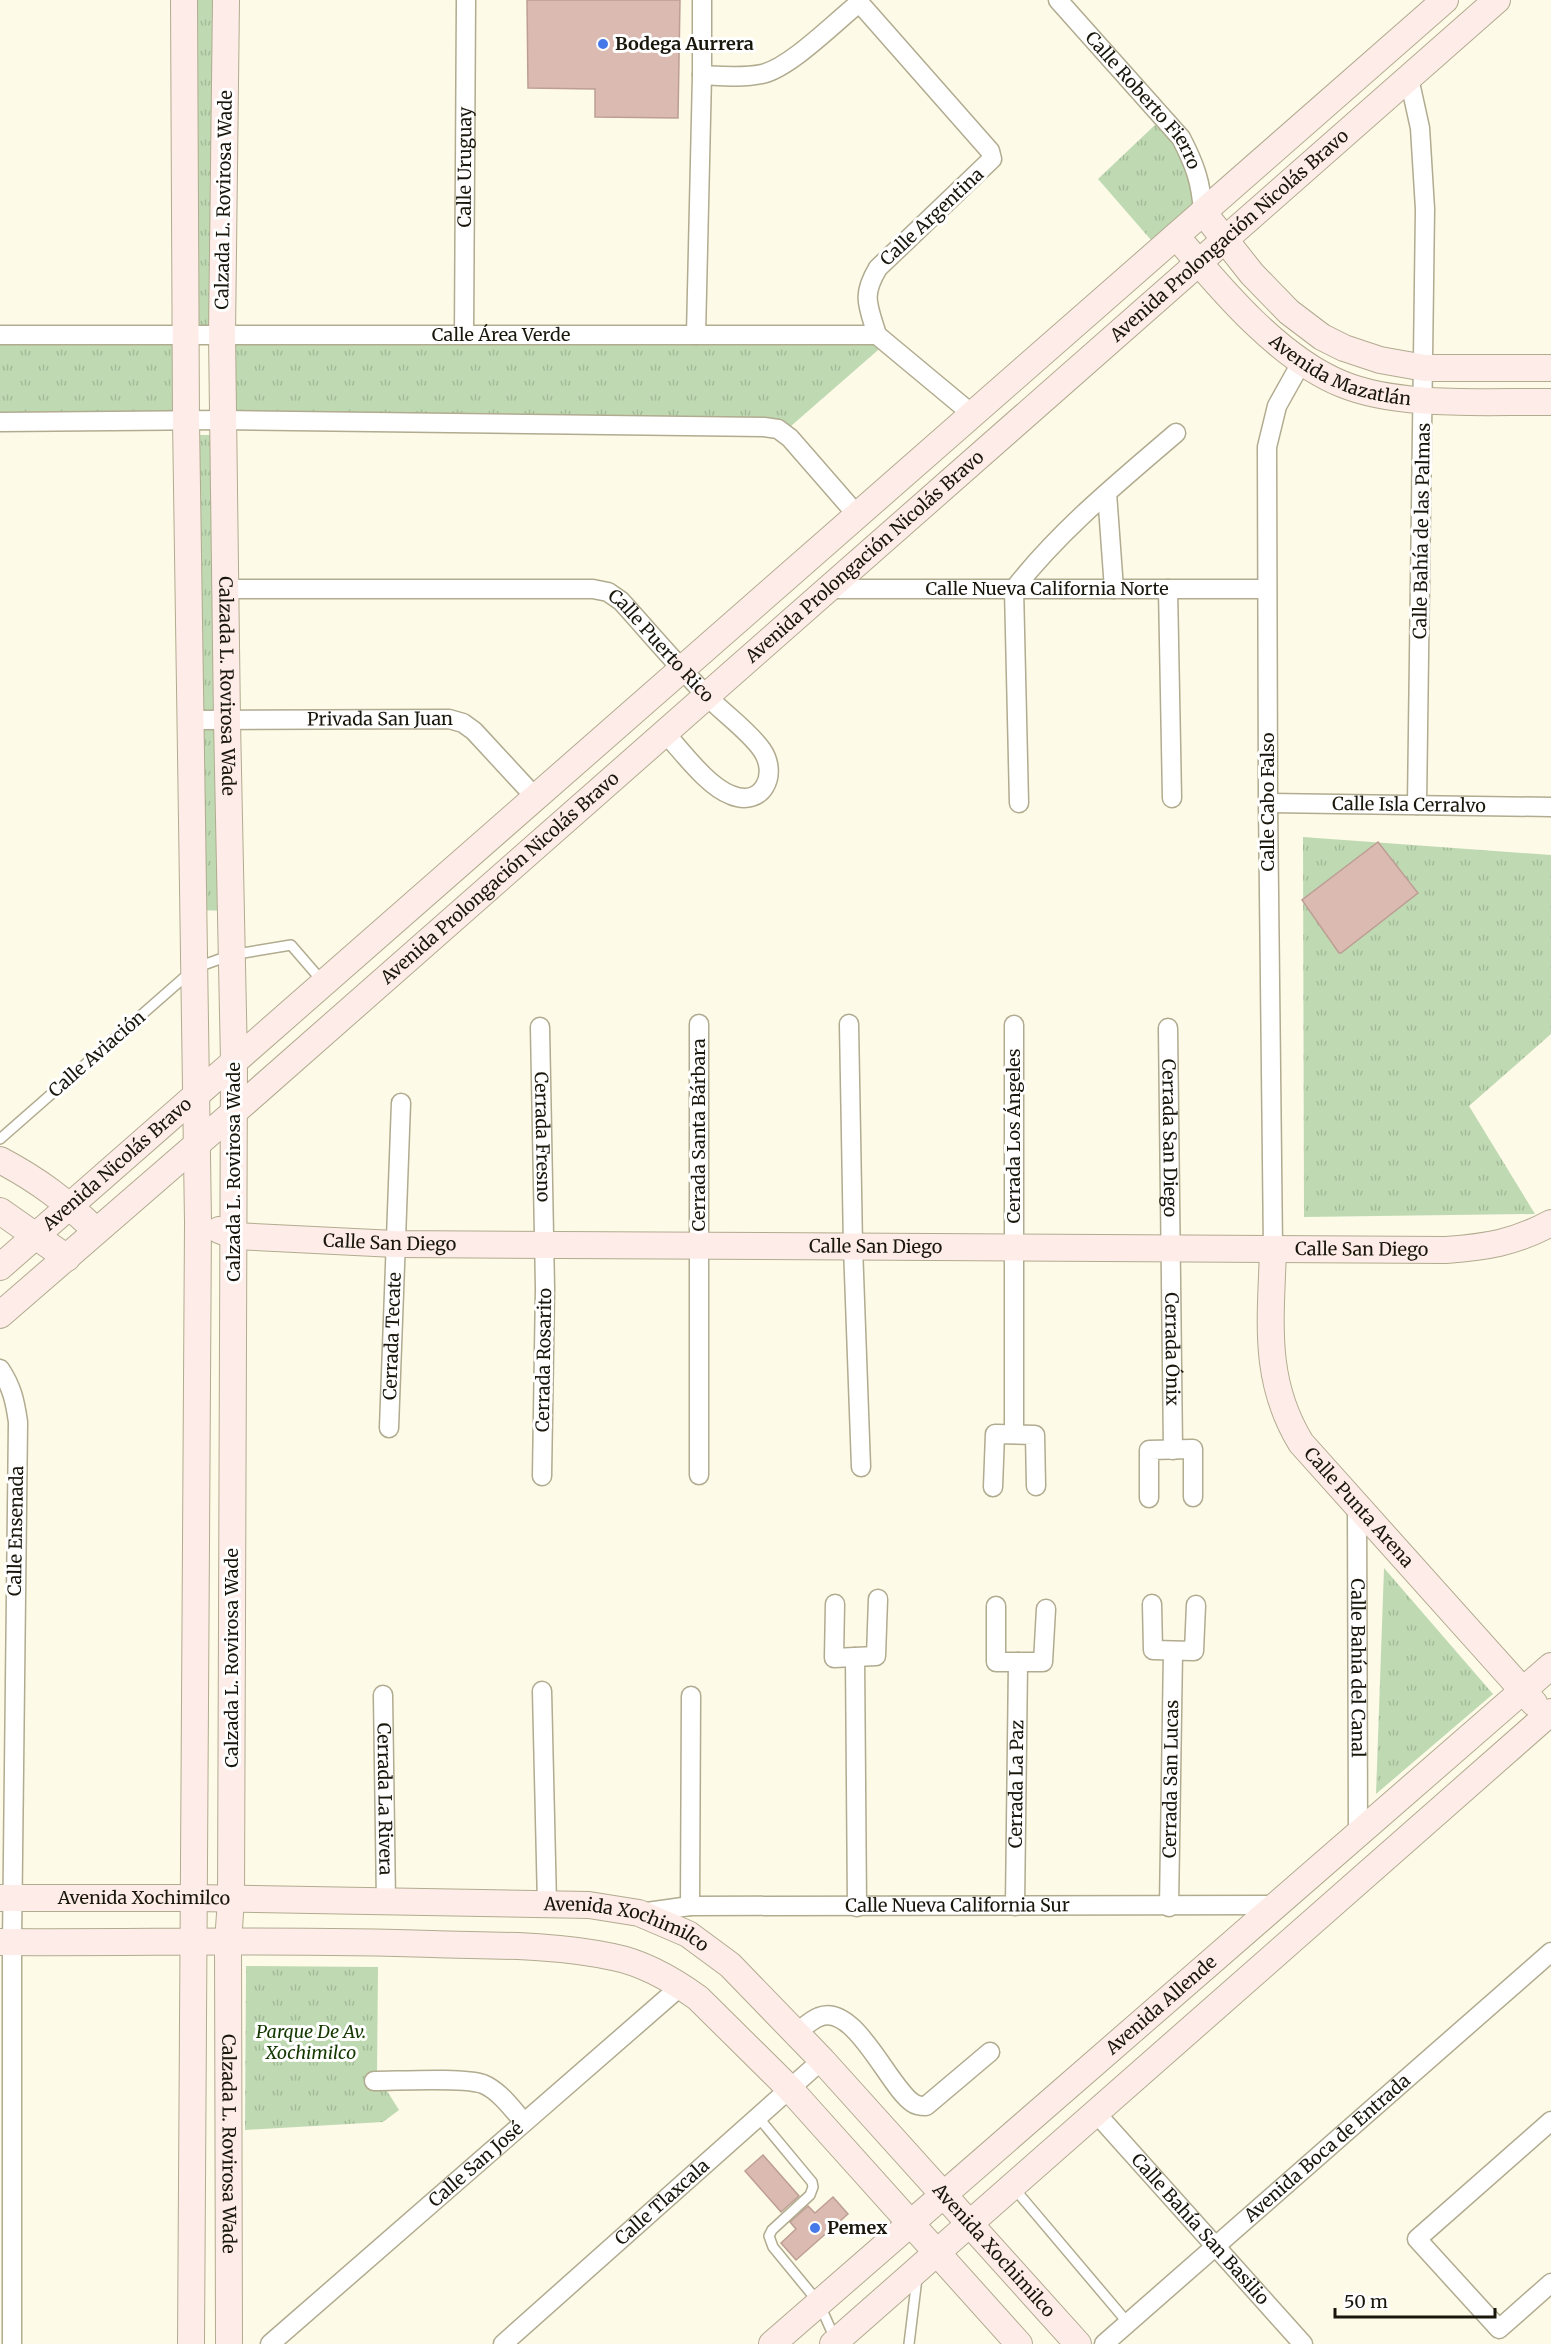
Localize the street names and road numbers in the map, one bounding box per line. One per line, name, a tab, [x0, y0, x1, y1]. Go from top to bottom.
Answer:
street label: Calle Roberto Fierro	[1080, 26, 1206, 172]
street label: Calzada L. Rovirosa Wade	[210, 90, 237, 310]
street label: Calle Uruguay	[453, 106, 476, 227]
street label: Avenida Prolongación Nicolás Bravo	[1104, 124, 1353, 347]
street label: Calle Argentina	[875, 163, 988, 270]
street label: Calle Área Verde	[432, 323, 570, 346]
street label: Avenida Mazatlán	[1264, 329, 1412, 410]
street label: Calle Bahía de las Palmas	[1408, 422, 1435, 639]
street label: Avenida Prolongación Nicolás Bravo	[740, 445, 988, 668]
street label: Calzada L. Rovirosa Wade	[214, 576, 241, 796]
street label: Calle Nueva California Norte	[925, 577, 1169, 600]
street label: Calle Puerto Rico	[604, 584, 719, 707]
street label: Privada San Juan	[307, 707, 453, 731]
street label: Calle Cabo Falso	[1256, 733, 1279, 871]
street label: Avenida Prolongación Nicolás Bravo	[375, 766, 624, 989]
street label: Calle Isla Cerralvo	[1332, 792, 1486, 817]
street label: Calle Aviación	[43, 1005, 150, 1102]
street label: Cerrada Santa Bárbara	[687, 1038, 710, 1232]
street label: Cerrada Los Ángeles	[1002, 1048, 1025, 1224]
street label: Cerrada San Diego	[1157, 1059, 1182, 1217]
street label: Calzada L. Rovirosa Wade	[222, 1062, 245, 1282]
street label: Cerrada Fresno	[530, 1071, 555, 1202]
street label: Avenida Nicolás Bravo	[37, 1092, 196, 1236]
street label: Calle San Diego	[323, 1228, 456, 1255]
street label: Calle San Diego	[809, 1234, 942, 1258]
street label: Calle San Diego	[1295, 1237, 1428, 1261]
street label: Cerrada Tecate	[378, 1272, 406, 1400]
street label: Cerrada Rosarito	[531, 1288, 556, 1432]
street label: Cerrada Ónix	[1160, 1292, 1184, 1406]
street label: Calle Punta Arena	[1299, 1442, 1419, 1572]
street label: Calle Ensenada	[3, 1465, 28, 1596]
street label: Calzada L. Rovirosa Wade	[220, 1548, 243, 1768]
street label: Calle Bahía del Canal	[1346, 1578, 1370, 1758]
street label: Cerrada San Lucas	[1158, 1699, 1183, 1858]
street label: Cerrada La Paz	[1004, 1720, 1028, 1848]
street label: Cerrada La Rivera	[372, 1723, 398, 1876]
street label: Avenida Xochimilco	[57, 1886, 230, 1910]
street label: Avenida Xochimilco	[543, 1892, 714, 1957]
street label: Calle Nueva California Sur	[845, 1893, 1070, 1917]
street label: Avenida Allende	[1100, 1950, 1221, 2060]
street label: Calzada L. Rovirosa Wade	[217, 2034, 241, 2254]
street label: Avenida Boca de Entrada	[1238, 2069, 1415, 2227]
street label: Calle San José	[423, 2117, 528, 2212]
street label: Calle Bahía San Basilio	[1127, 2148, 1274, 2309]
street label: Calle Tlaxcala	[610, 2154, 714, 2250]
street label: Avenida Xochimilco	[927, 2178, 1060, 2322]

